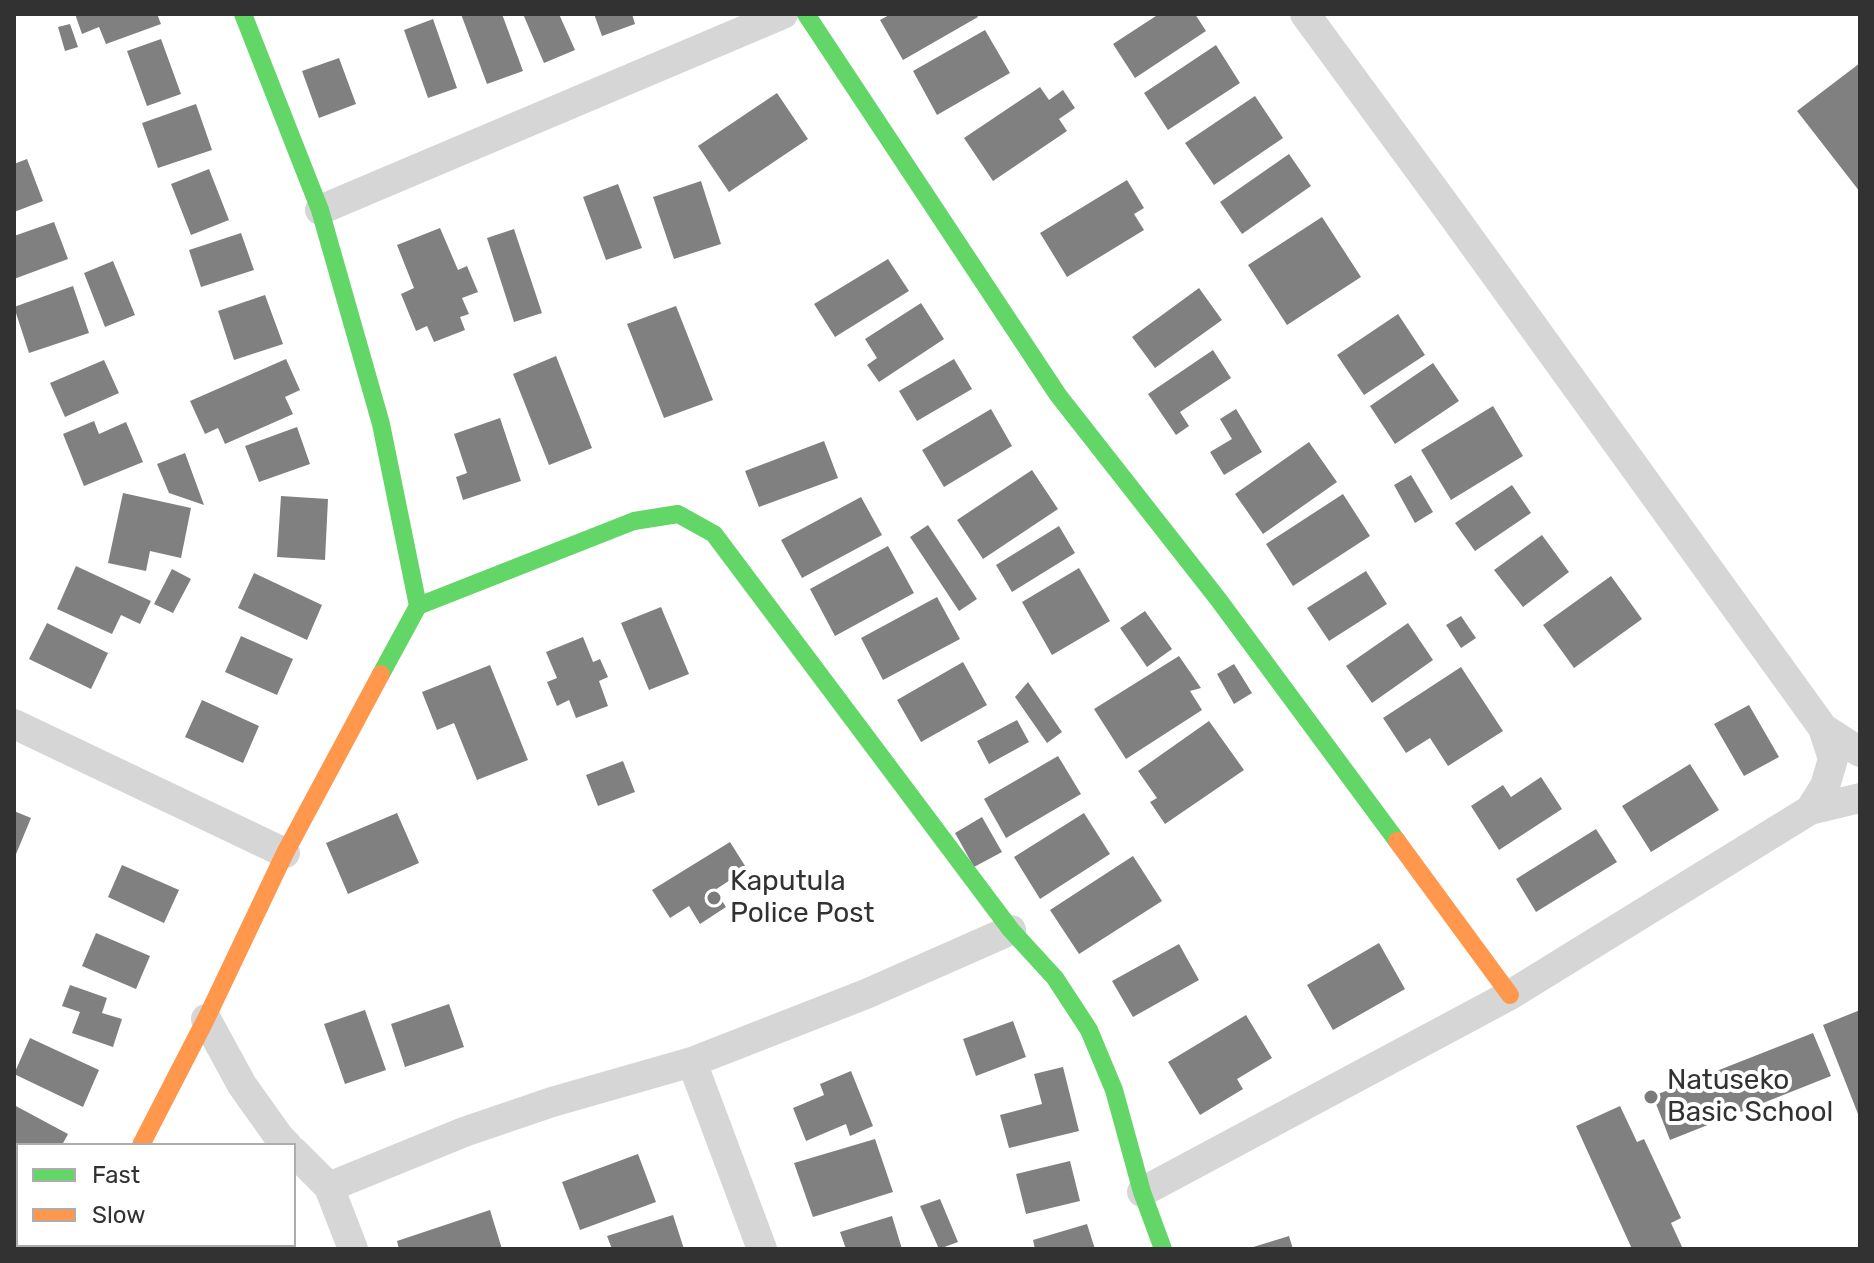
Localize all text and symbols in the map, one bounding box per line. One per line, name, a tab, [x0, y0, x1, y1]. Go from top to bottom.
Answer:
place label: Kaputula Police Post	[730, 865, 874, 931]
marker: Kaputula Police Post	[705, 889, 723, 907]
place label: Natuseko Basic School	[1667, 1064, 1833, 1130]
marker: Natuseko Basic School	[1642, 1088, 1660, 1106]
legend	[16, 1143, 296, 1247]
text: Fast	[92, 1161, 140, 1189]
text: Slow	[92, 1201, 145, 1229]

